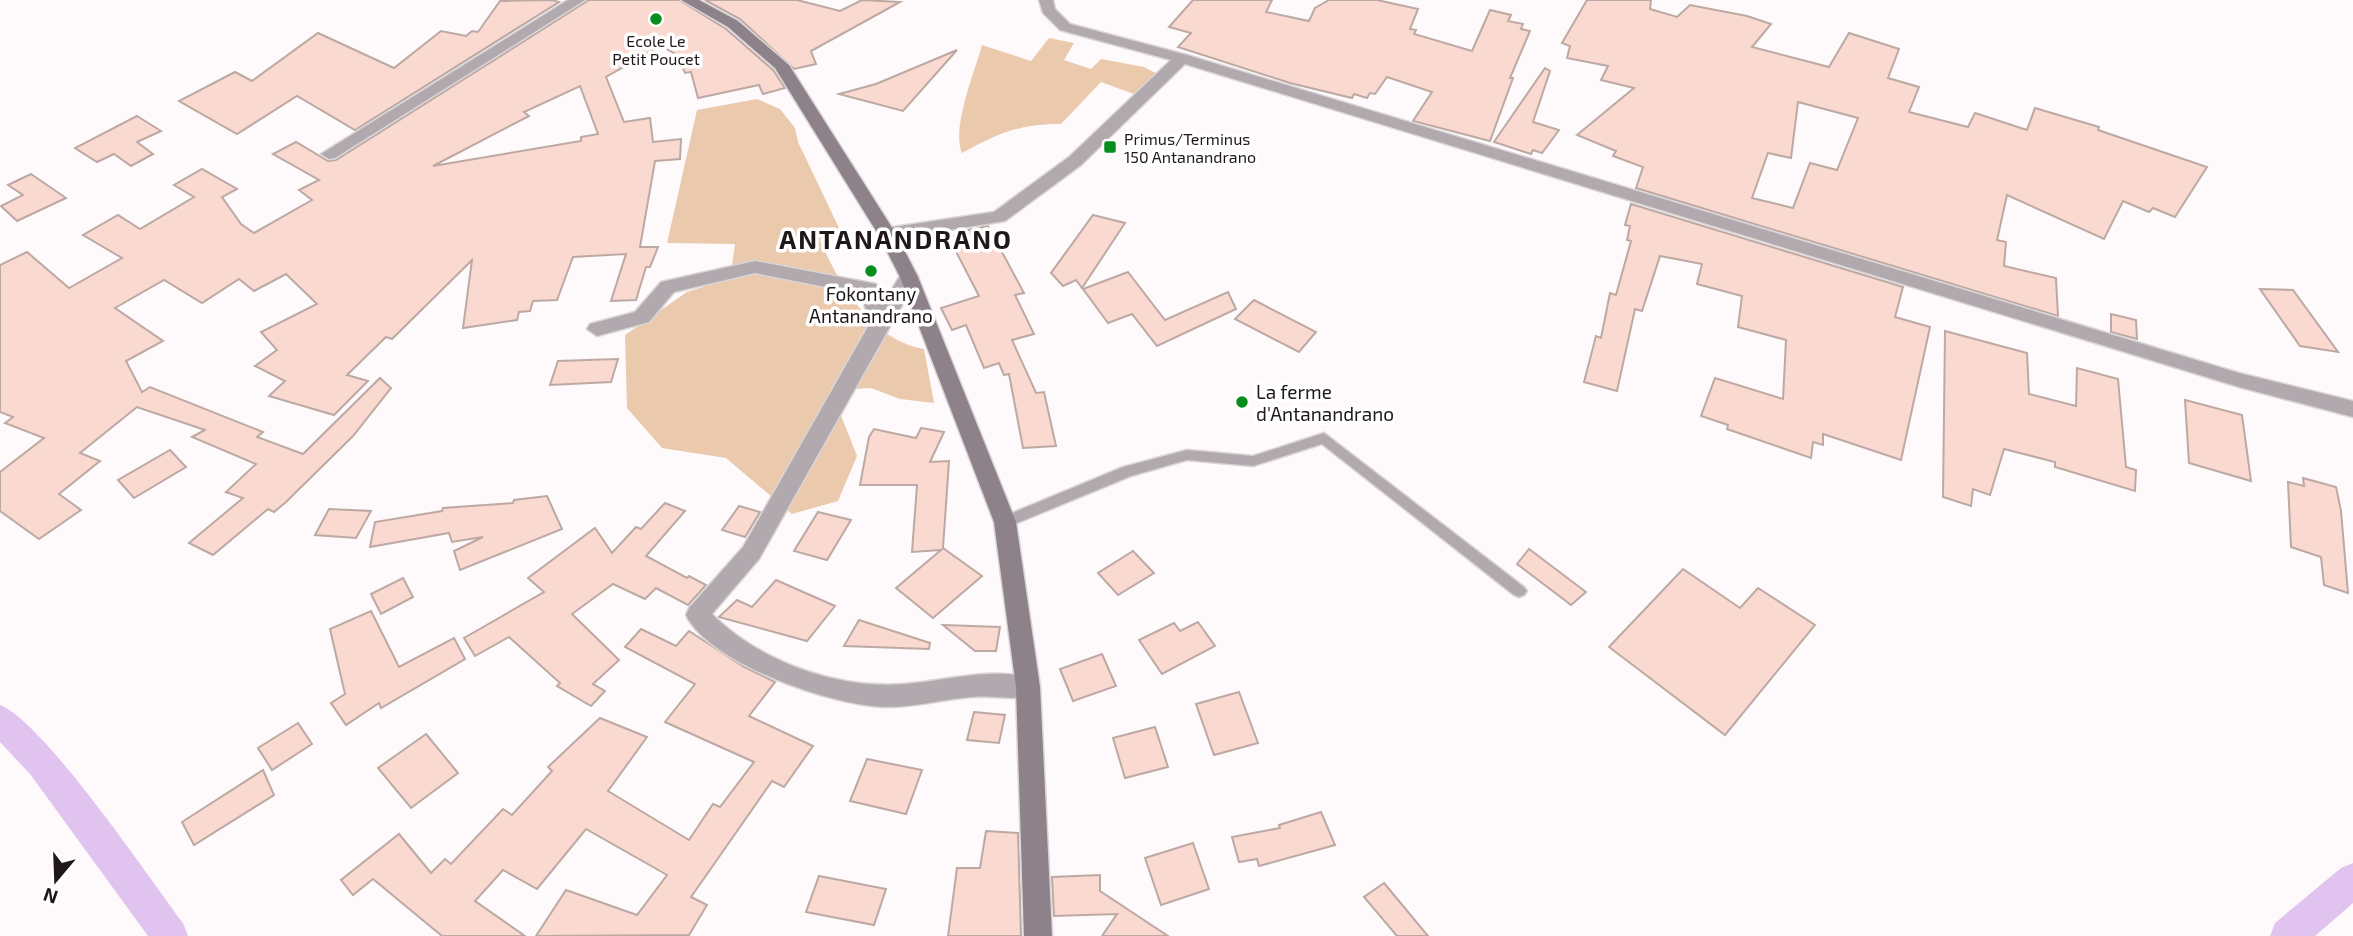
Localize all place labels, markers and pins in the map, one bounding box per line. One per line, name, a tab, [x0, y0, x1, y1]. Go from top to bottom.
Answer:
marker: Ecole Le Petit Poucet	[648, 11, 664, 27]
place label: Ecole Le Petit Poucet	[612, 31, 700, 68]
place label: Primus/Terminus 150 Antanandrano	[1124, 129, 1256, 166]
marker: Primus/Terminus 150 Antanandrano	[1102, 139, 1118, 155]
marker: Fokontany Antanandrano	[863, 263, 879, 279]
place label: Fokontany Antanandrano	[809, 282, 933, 327]
place label: La ferme d'Antanandrano	[1256, 380, 1394, 425]
marker: La ferme d'Antanandrano	[1234, 394, 1250, 410]

